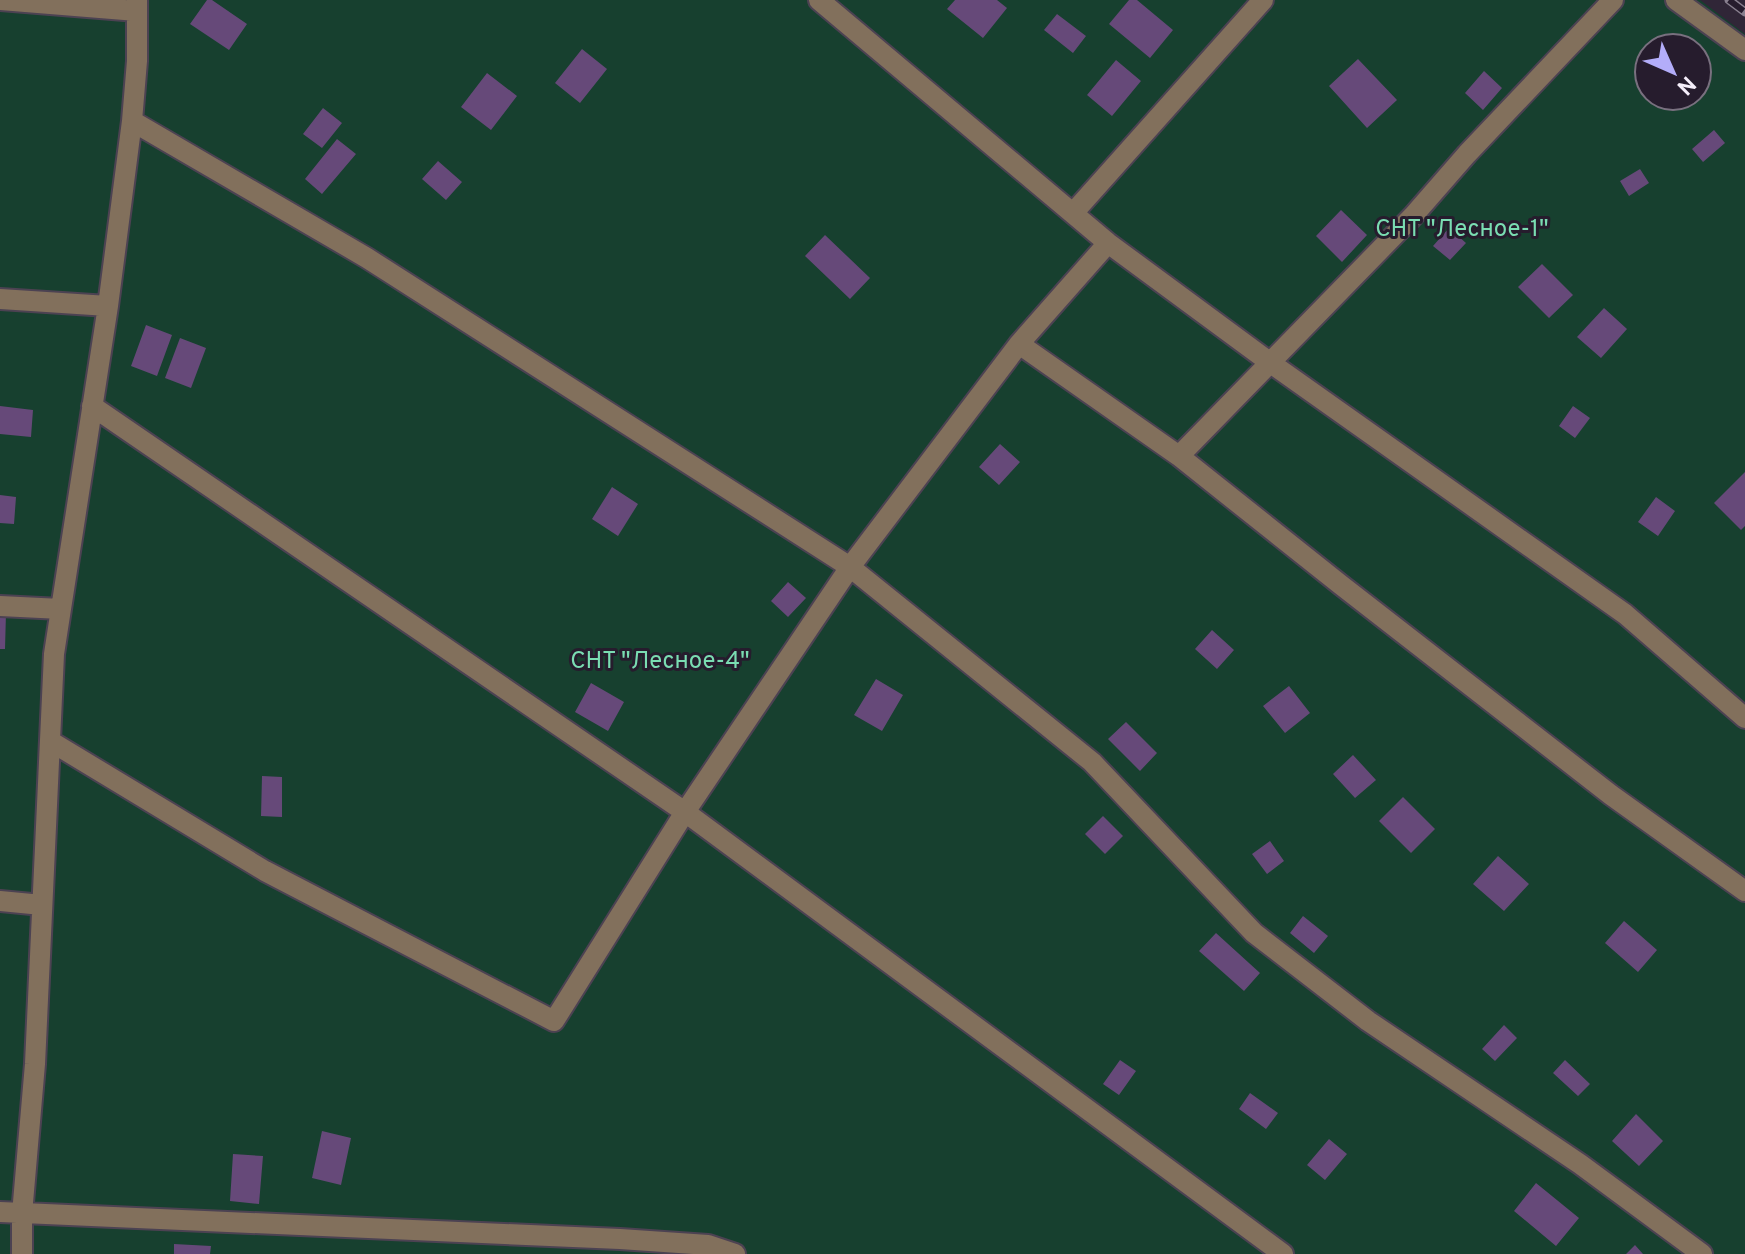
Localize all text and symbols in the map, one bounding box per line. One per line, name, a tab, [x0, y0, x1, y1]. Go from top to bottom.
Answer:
north arrow	[1633, 32, 1713, 112]
text: N	[1670, 69, 1701, 100]
park label: СНТ "Лесное-1"	[1375, 215, 1549, 245]
park label: СНТ "Лесное-4"	[570, 647, 750, 677]

